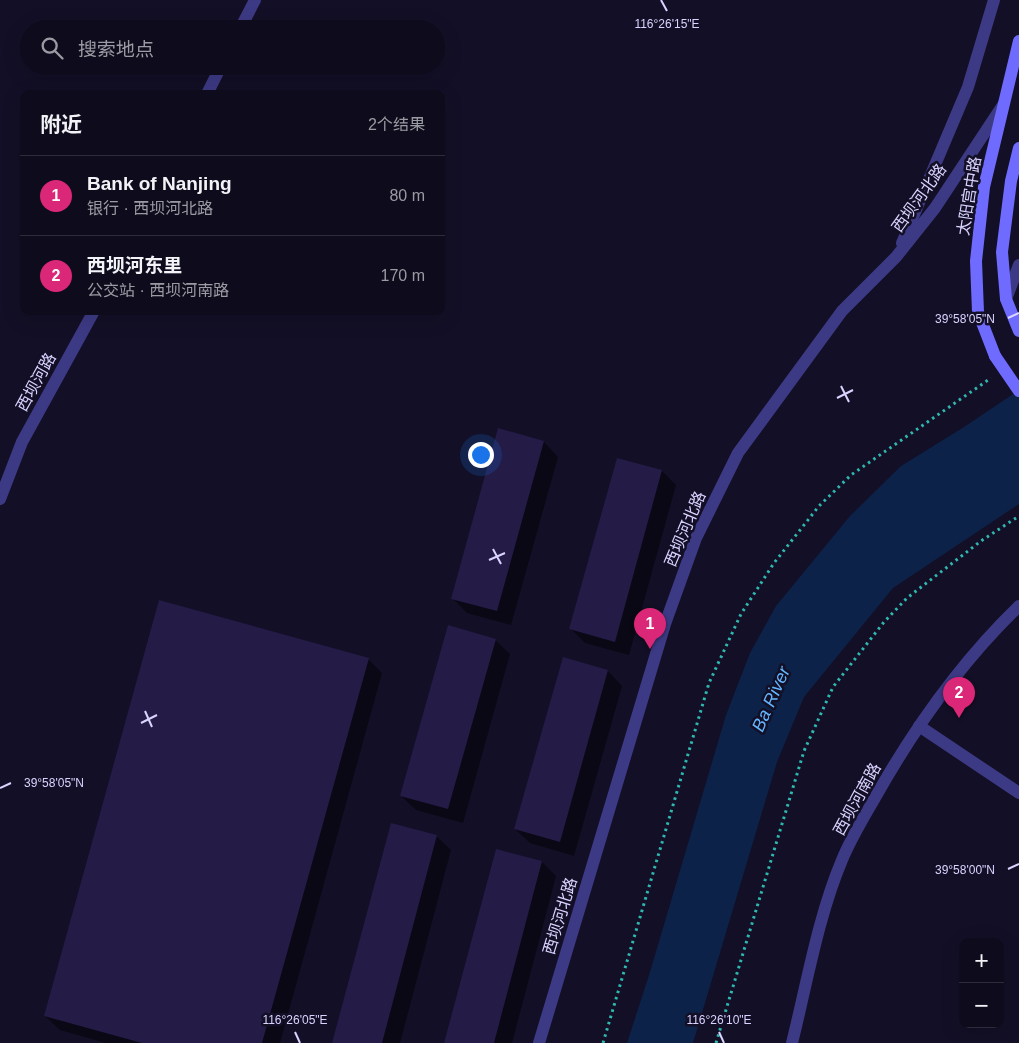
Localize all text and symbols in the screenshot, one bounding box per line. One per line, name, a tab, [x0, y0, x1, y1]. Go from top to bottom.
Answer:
text: 116°26'15"E	[634, 17, 700, 31]
search box	[20, 20, 445, 75]
icon: search	[38, 34, 66, 62]
text: 搜索地点	[78, 39, 154, 60]
text: 附近	[40, 113, 82, 136]
text: 2个结果	[368, 116, 425, 133]
street label: 太阳宫中路	[954, 155, 984, 237]
street label: 西坝河北路	[889, 161, 949, 235]
text: Bank of Nanjing	[87, 173, 232, 194]
text: 1	[52, 187, 60, 204]
text: 80 m	[389, 187, 425, 204]
text: 银行 · 西坝河北路	[87, 200, 213, 217]
text: 西坝河东里	[87, 255, 182, 276]
text: 2	[52, 267, 60, 284]
text: 170 m	[381, 267, 425, 284]
text: 公交站 · 西坝河南路	[87, 282, 229, 299]
text: 39°58'05"N	[935, 312, 995, 326]
street label: 西坝河路	[13, 350, 59, 414]
your location	[468, 442, 494, 468]
street label: 西坝河北路	[662, 489, 708, 569]
pin: 1	[634, 608, 666, 649]
water label: Ba River	[748, 662, 795, 735]
pin: 2	[943, 677, 975, 718]
street label: 西坝河南路	[830, 760, 884, 838]
text: 39°58'05"N	[24, 776, 84, 790]
text: 39°58'00"N	[935, 863, 995, 877]
street label: 西坝河北路	[540, 875, 580, 957]
map controls	[959, 938, 1004, 1028]
button: +	[959, 938, 1004, 983]
button: −	[959, 983, 1004, 1028]
text: 116°26'05"E	[262, 1013, 328, 1027]
text: 116°26'10"E	[686, 1013, 752, 1027]

